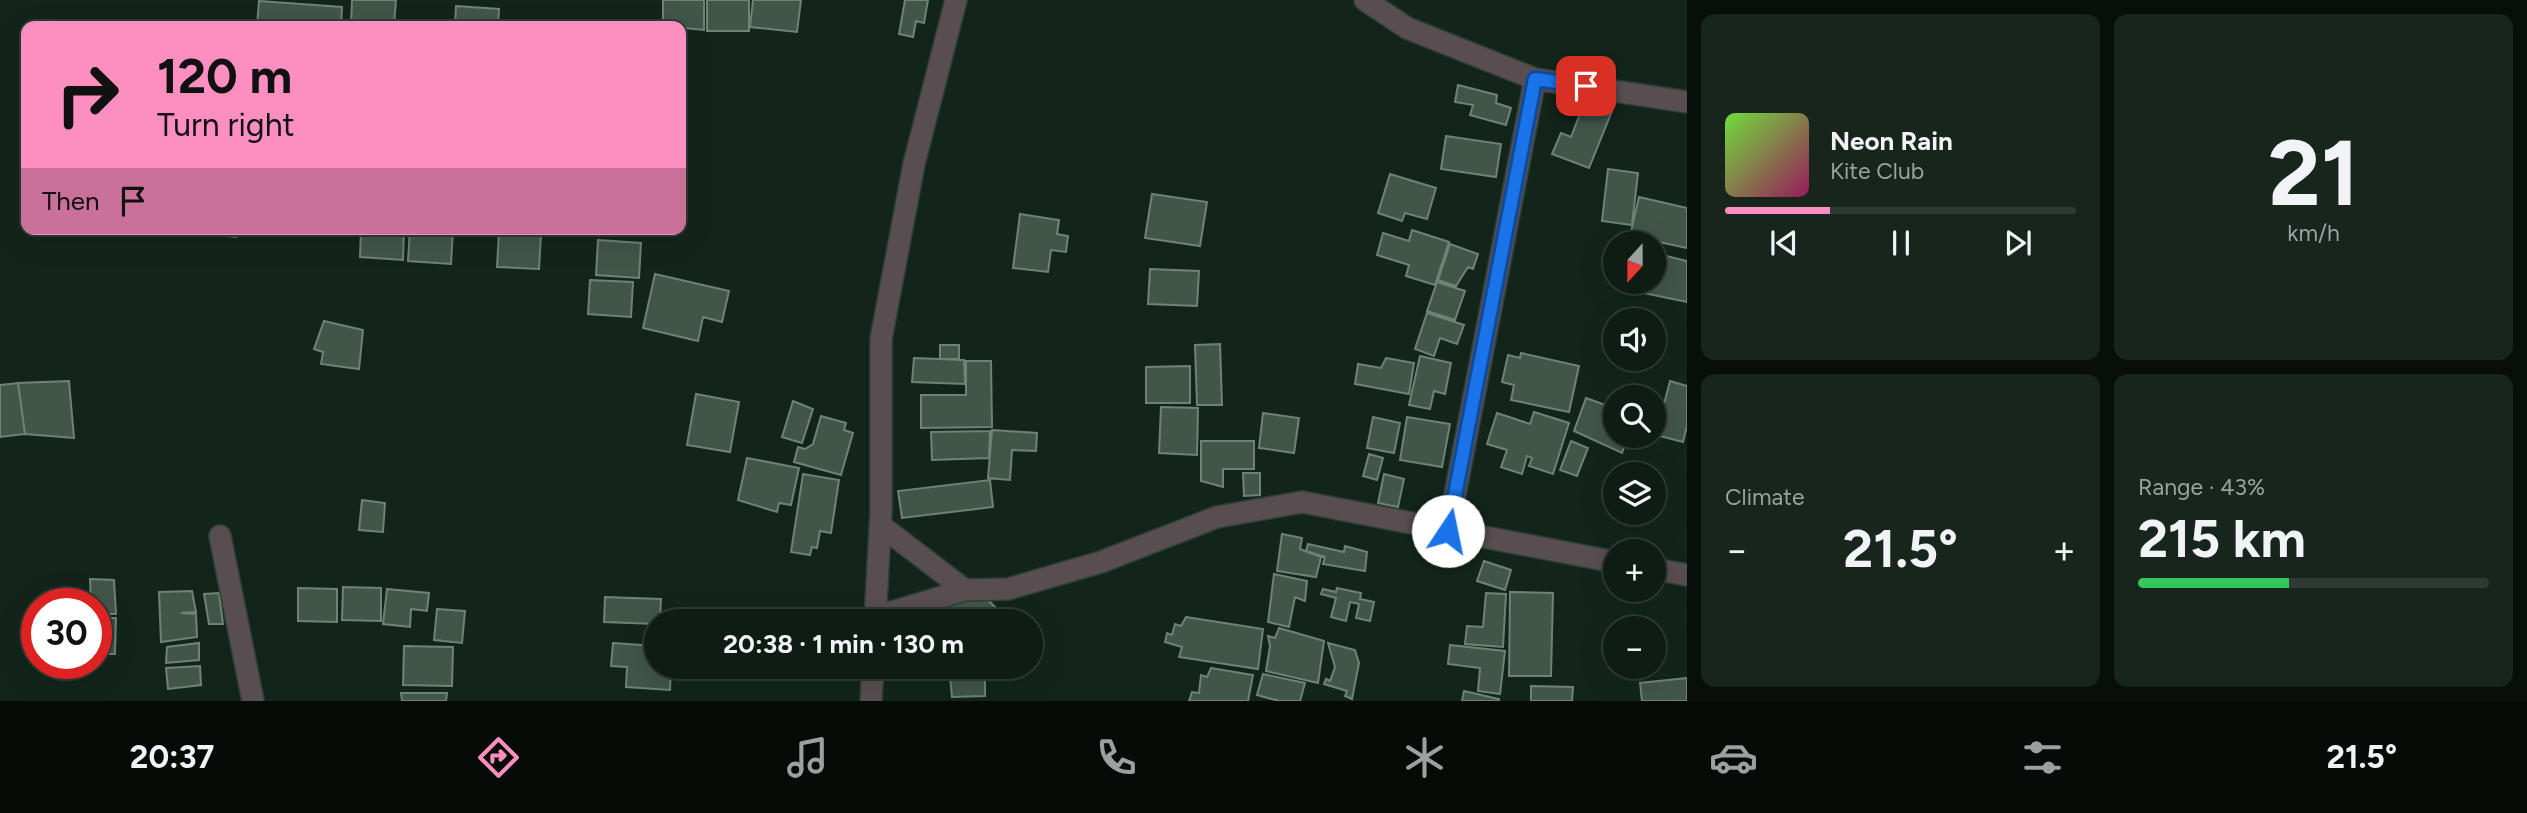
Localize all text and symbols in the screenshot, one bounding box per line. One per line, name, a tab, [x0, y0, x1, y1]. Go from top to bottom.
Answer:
text: 120 m	[157, 46, 292, 105]
icon: right	[42, 49, 133, 140]
pin	[1556, 56, 1616, 116]
icon: arrive	[1567, 67, 1605, 105]
text: Turn right	[157, 106, 295, 144]
text: 21	[2268, 119, 2359, 228]
text: Neon Rain	[1830, 125, 1953, 157]
text: Kite Club	[1830, 157, 1924, 185]
icon: arrive	[114, 182, 152, 220]
text: Then	[42, 185, 100, 217]
text: km/h	[2287, 219, 2340, 247]
icon: previous	[1765, 224, 1803, 262]
icon: pause	[1882, 224, 1920, 262]
icon: next	[1999, 224, 2037, 262]
north arrow	[1603, 231, 1666, 294]
map controls	[1603, 231, 1666, 679]
button: sound	[1603, 308, 1666, 371]
button: search	[1603, 385, 1666, 448]
button: layers	[1603, 462, 1666, 525]
text: Range · 43%	[2138, 473, 2265, 501]
text: Climate	[1725, 483, 1804, 511]
position arrow	[1411, 494, 1485, 568]
text: 215 km	[2138, 508, 2306, 570]
text: 21.5°	[1843, 518, 1958, 580]
text: −	[1725, 527, 1749, 573]
text: +	[2052, 527, 2076, 573]
button: +	[1603, 539, 1666, 602]
speed limit sign: 30	[21, 588, 112, 679]
button: −	[1603, 616, 1666, 679]
text: 20:38 · 1 min · 130 m	[723, 628, 964, 660]
icon: directions	[474, 733, 523, 782]
icon: music	[783, 733, 832, 782]
icon: phone	[1092, 733, 1141, 782]
icon: climate	[1400, 733, 1449, 782]
icon: car	[1709, 733, 1758, 782]
icon: filters	[2018, 733, 2067, 782]
text: 20:37	[130, 738, 214, 776]
text: 21.5°	[2326, 738, 2397, 776]

